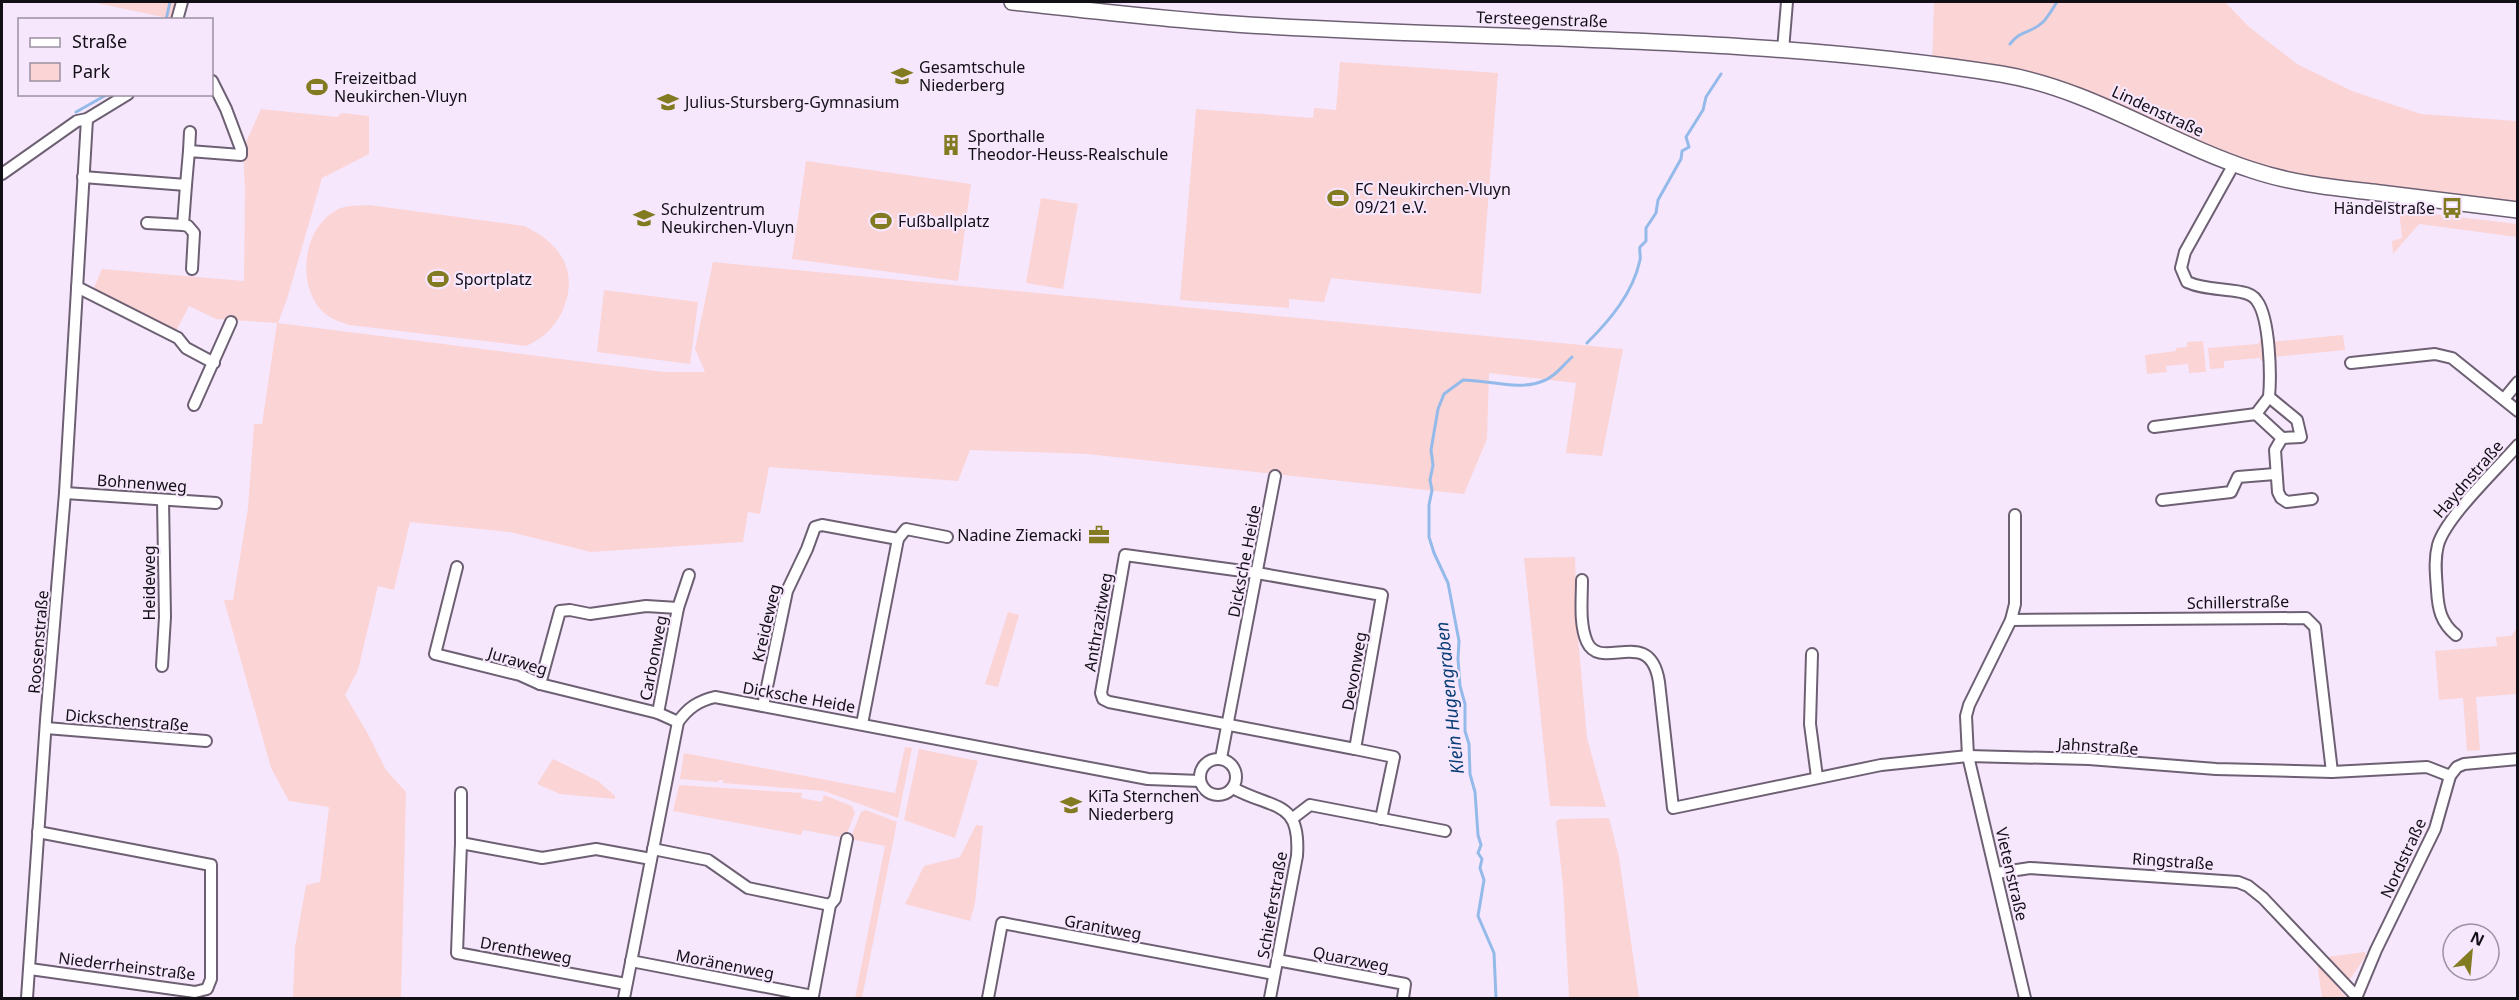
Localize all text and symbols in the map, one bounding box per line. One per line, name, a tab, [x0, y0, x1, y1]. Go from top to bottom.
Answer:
street label: Tersteegenstraße	[1476, 6, 1608, 32]
legend	[18, 18, 213, 96]
text: Straße	[72, 29, 127, 53]
place label: Gesamtschule Niederberg	[919, 56, 1025, 96]
text: Park	[72, 59, 110, 83]
school or university icon: Gesamtschule Niederberg	[890, 64, 914, 88]
place label: Freizeitbad Neukirchen-Vluyn	[334, 67, 467, 107]
sports icon: Freizeitbad Neukirchen-Vluyn	[305, 75, 329, 99]
street label: Lindenstraße	[2108, 80, 2208, 142]
school or university icon: Julius-Stursberg-Gymnasium	[656, 90, 680, 114]
place label: Julius-Stursberg-Gymnasium	[683, 91, 900, 113]
place label: Sporthalle Theodor-Heuss-Realschule	[968, 125, 1168, 165]
building icon: Sporthalle Theodor-Heuss-Realschule	[939, 133, 963, 157]
place label: FC Neukirchen-Vluyn 09/21 e.V.	[1355, 178, 1511, 218]
sports icon: FC Neukirchen-Vluyn 09/21 e.V.	[1326, 186, 1350, 210]
bus stop icon: Händelstraße	[2440, 196, 2464, 220]
place label: Händelstraße	[2333, 197, 2435, 219]
place label: Schulzentrum Neukirchen-Vluyn	[661, 198, 794, 238]
school or university icon: Schulzentrum Neukirchen-Vluyn	[632, 206, 656, 230]
sports icon: Fußballplatz	[869, 209, 893, 233]
place label: Fußballplatz	[898, 210, 990, 232]
sports icon: Sportplatz	[426, 267, 450, 291]
place label: Sportplatz	[455, 268, 532, 290]
street label: Haydnstraße	[2428, 435, 2508, 523]
street label: Bohnenweg	[96, 469, 188, 497]
street label: Dicksche Heide	[1222, 503, 1266, 619]
office icon: Nadine Ziemacki	[1087, 523, 1111, 547]
place label: Nadine Ziemacki	[957, 524, 1082, 546]
street label: Heideweg	[138, 546, 160, 621]
street label: Anthrazitweg	[1078, 571, 1118, 673]
street label: Kreideweg	[746, 582, 786, 664]
street label: Roosenstraße	[23, 589, 53, 695]
street label: Schillerstraße	[2187, 590, 2289, 614]
street label: Carbonweg	[634, 613, 672, 703]
water label: Klein Hugengraben	[1429, 621, 1469, 775]
street label: Devonweg	[1336, 630, 1372, 712]
street label: Juraweg	[484, 641, 550, 680]
street label: Dicksche Heide	[741, 676, 857, 718]
street label: Dickschenstraße	[64, 704, 190, 736]
street label: Jahnstraße	[2055, 732, 2139, 760]
place label: KiTa Sternchen Niederberg	[1088, 785, 1199, 825]
school or university icon: KiTa Sternchen Niederberg	[1059, 793, 1083, 817]
street label: Nordstraße	[2375, 814, 2431, 902]
street label: Vietenstraße	[1991, 825, 2033, 923]
street label: Ringstraße	[2132, 847, 2214, 875]
street label: Schieferstraße	[1252, 850, 1292, 960]
street label: Granitweg	[1063, 909, 1143, 945]
north arrow	[2441, 922, 2501, 982]
text: N	[2467, 926, 2488, 951]
street label: Drentheweg	[478, 931, 574, 969]
street label: Quarzweg	[1311, 941, 1391, 977]
street label: Moränenweg	[674, 944, 776, 984]
street label: Niederrheinstraße	[57, 947, 197, 985]

